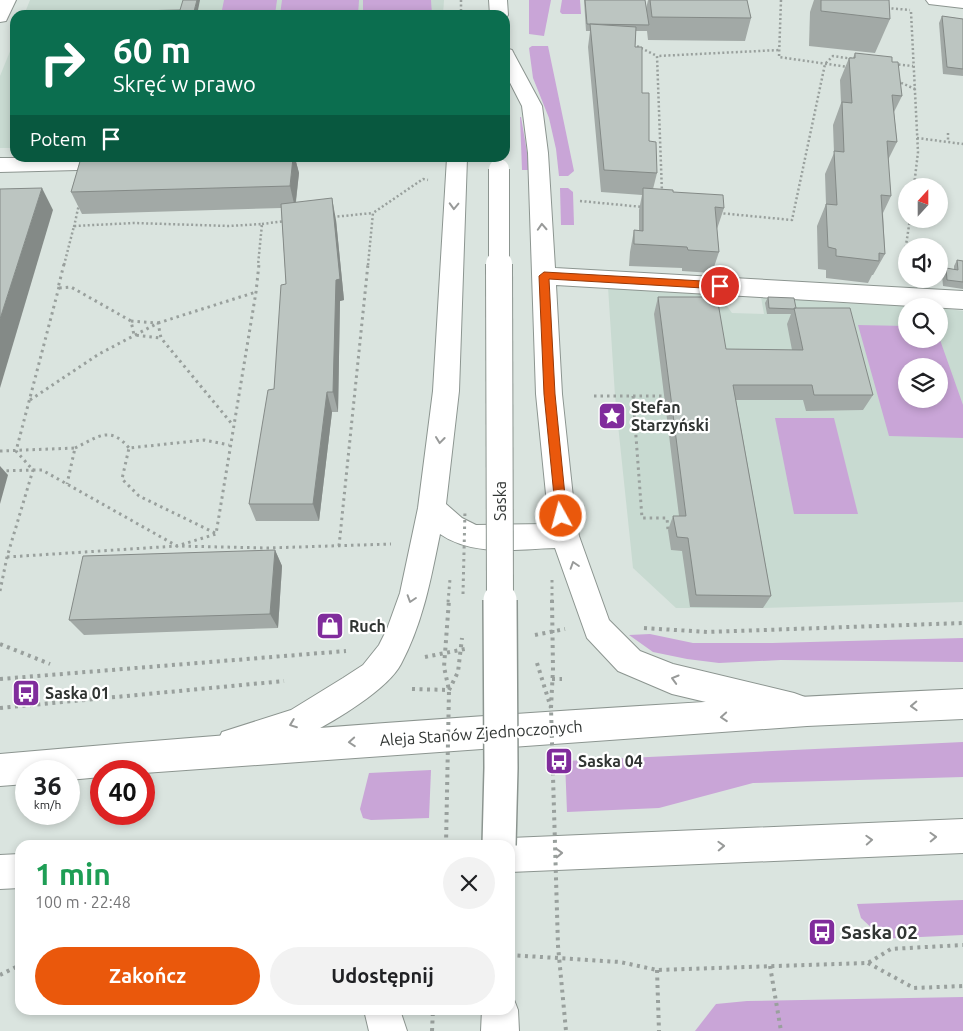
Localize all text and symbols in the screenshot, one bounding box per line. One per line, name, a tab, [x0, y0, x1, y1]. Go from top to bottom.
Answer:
icon: right	[30, 30, 95, 95]
text: 60 m	[113, 30, 191, 70]
text: Skręć w prawo	[113, 71, 256, 96]
icon: arrive	[97, 125, 125, 153]
text: Potem	[30, 128, 87, 150]
north arrow	[898, 178, 948, 228]
map controls	[898, 178, 948, 408]
one-way arrow	[449, 202, 460, 210]
one-way arrow	[537, 223, 548, 231]
button: sound	[898, 238, 948, 288]
pin	[699, 265, 741, 307]
icon: arrive	[706, 272, 734, 300]
button: search	[898, 298, 948, 348]
button: layers	[898, 358, 948, 408]
place label: Stefan Starzyński	[631, 398, 709, 434]
place icon: Stefan Starzyński	[597, 401, 627, 431]
one-way arrow	[435, 436, 446, 444]
street label: Saska	[491, 481, 509, 521]
position arrow	[534, 489, 586, 541]
one-way arrow	[570, 561, 580, 570]
one-way arrow	[407, 594, 417, 603]
shop icon: Ruch	[315, 611, 345, 641]
place label: Ruch	[349, 617, 386, 635]
one-way arrow	[671, 675, 679, 685]
bus stop icon: Saska 01	[11, 678, 41, 708]
place label: Saska 01	[45, 684, 110, 702]
one-way arrow	[910, 701, 918, 712]
one-way arrow	[720, 711, 728, 722]
street label: Aleja Stanów Zjednoczonych	[379, 717, 583, 749]
one-way arrow	[289, 718, 298, 728]
one-way arrow	[348, 737, 356, 748]
bus stop icon: Saska 04	[544, 746, 574, 776]
place label: Saska 04	[578, 752, 643, 770]
speed limit sign: 40	[90, 760, 155, 825]
text: 36	[33, 772, 62, 800]
text: km/h	[34, 798, 61, 811]
one-way arrow	[929, 831, 937, 842]
one-way arrow	[865, 834, 873, 845]
one-way arrow	[717, 841, 725, 852]
one-way arrow	[555, 848, 563, 858]
text: 1 min	[35, 857, 111, 891]
button: close	[443, 857, 495, 909]
text: 100 m · 22:48	[35, 893, 131, 911]
bus stop icon: Saska 02	[807, 917, 837, 947]
place label: Saska 02	[841, 921, 918, 943]
button: Zakończ	[35, 947, 260, 1005]
button: Udostępnij	[270, 947, 495, 1005]

